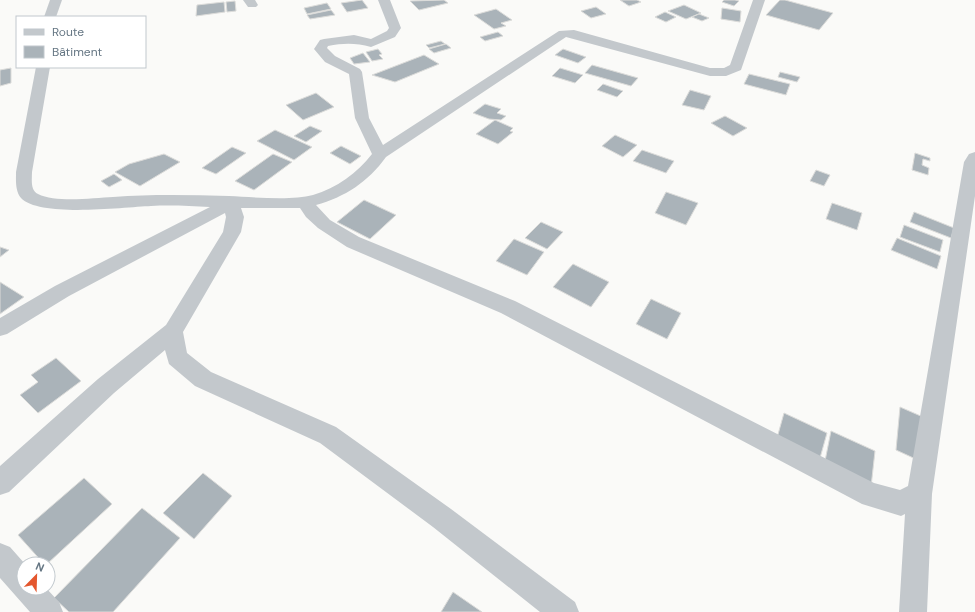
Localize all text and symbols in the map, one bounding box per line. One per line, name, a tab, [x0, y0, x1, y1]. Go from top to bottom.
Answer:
legend	[16, 16, 146, 68]
text: Route	[52, 24, 84, 40]
text: Bâtiment	[52, 44, 103, 60]
north arrow	[16, 556, 56, 596]
text: N	[33, 559, 46, 575]

